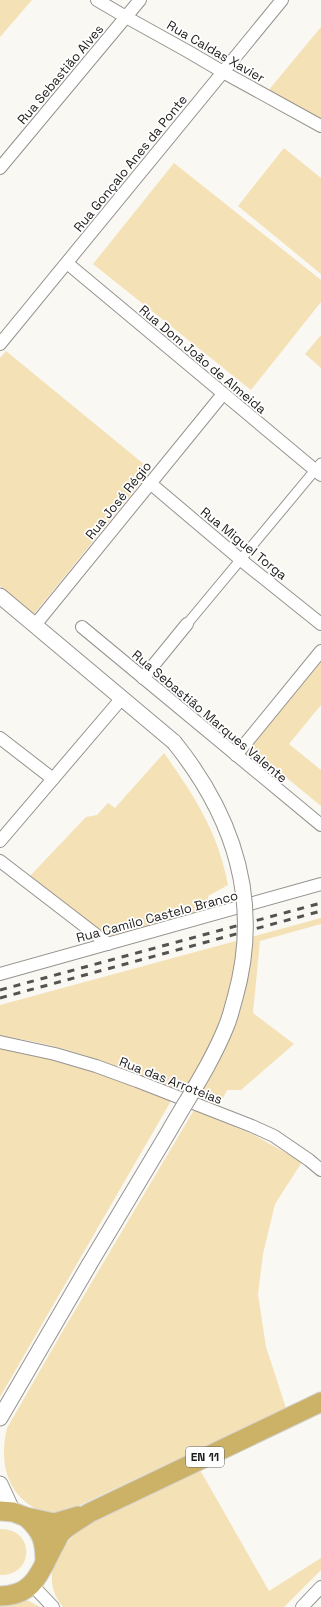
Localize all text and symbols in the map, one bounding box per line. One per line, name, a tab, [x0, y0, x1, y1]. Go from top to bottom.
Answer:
street label: Rua Caldas Xavier	[164, 17, 268, 86]
street label: Rua Sebastião Alves	[14, 21, 107, 128]
street label: Rua Gonçalo Anes da Ponte	[70, 91, 191, 235]
street label: Rua Dom João de Almeida	[136, 301, 270, 418]
street label: Rua José Régio	[82, 458, 155, 543]
street label: Rua Miguel Torga	[197, 503, 291, 584]
street label: Rua Sebastião Marques Valente	[129, 646, 291, 786]
street label: Rua Camilo Castelo Branco	[74, 887, 240, 946]
street label: Rua das Arroteias	[117, 1053, 225, 1108]
road number: EN 11	[186, 1447, 224, 1467]

